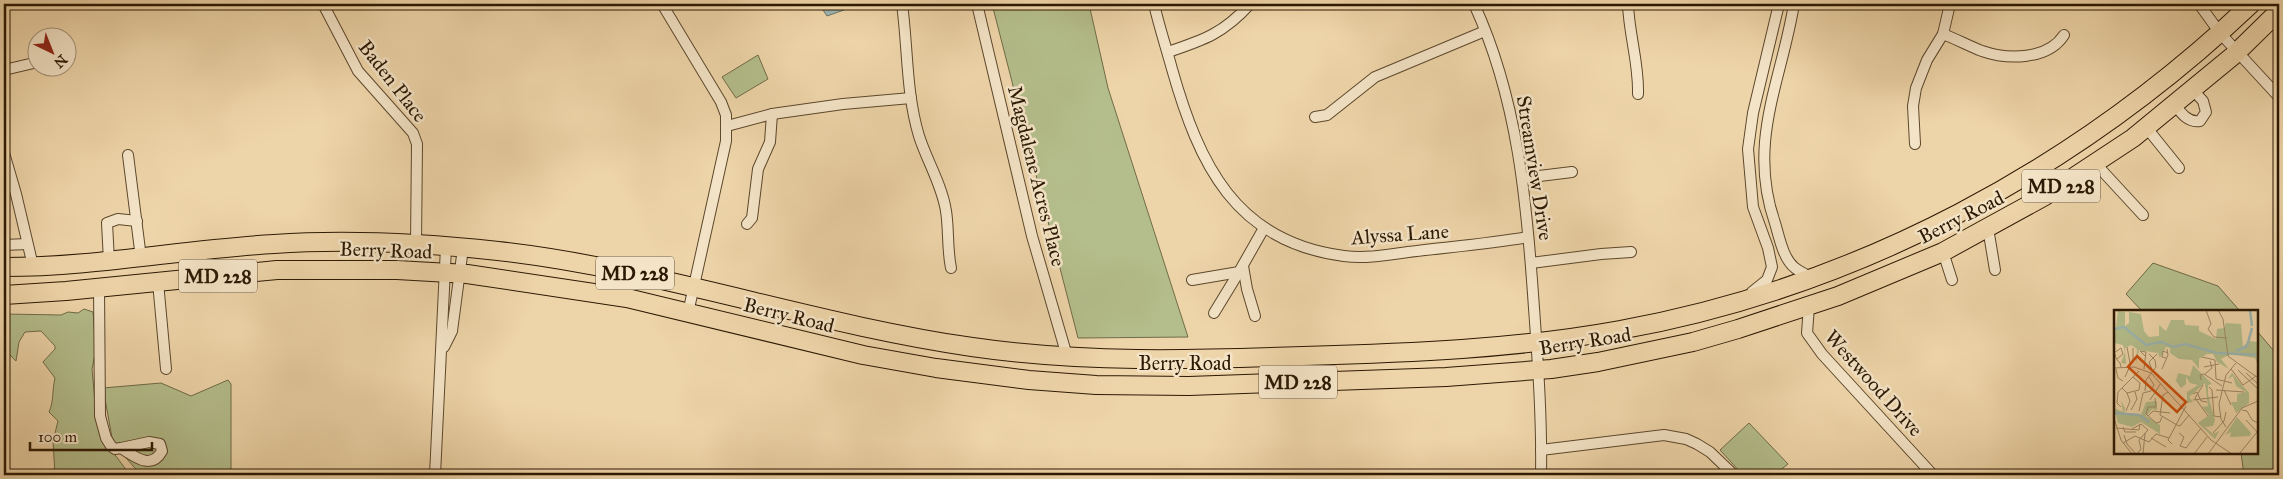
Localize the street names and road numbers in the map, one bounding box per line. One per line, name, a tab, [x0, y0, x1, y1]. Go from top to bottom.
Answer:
street label: Baden Place	[354, 35, 432, 127]
street label: Magdalene Acres Place	[1002, 83, 1071, 269]
street label: Streamview Drive	[1512, 94, 1558, 242]
road number: MD 228	[2022, 170, 2100, 202]
street label: Berry Road	[1914, 185, 2008, 249]
street label: Alyssa Lane	[1349, 219, 1450, 249]
street label: Berry Road	[339, 236, 433, 264]
road number: MD 228	[596, 256, 674, 290]
road number: MD 228	[179, 260, 257, 292]
street label: Berry Road	[741, 292, 837, 338]
street label: Berry Road	[1537, 322, 1633, 360]
street label: Westwood Drive	[1820, 325, 1928, 441]
street label: Berry Road	[1139, 351, 1231, 375]
road number: MD 228	[1259, 366, 1337, 398]

